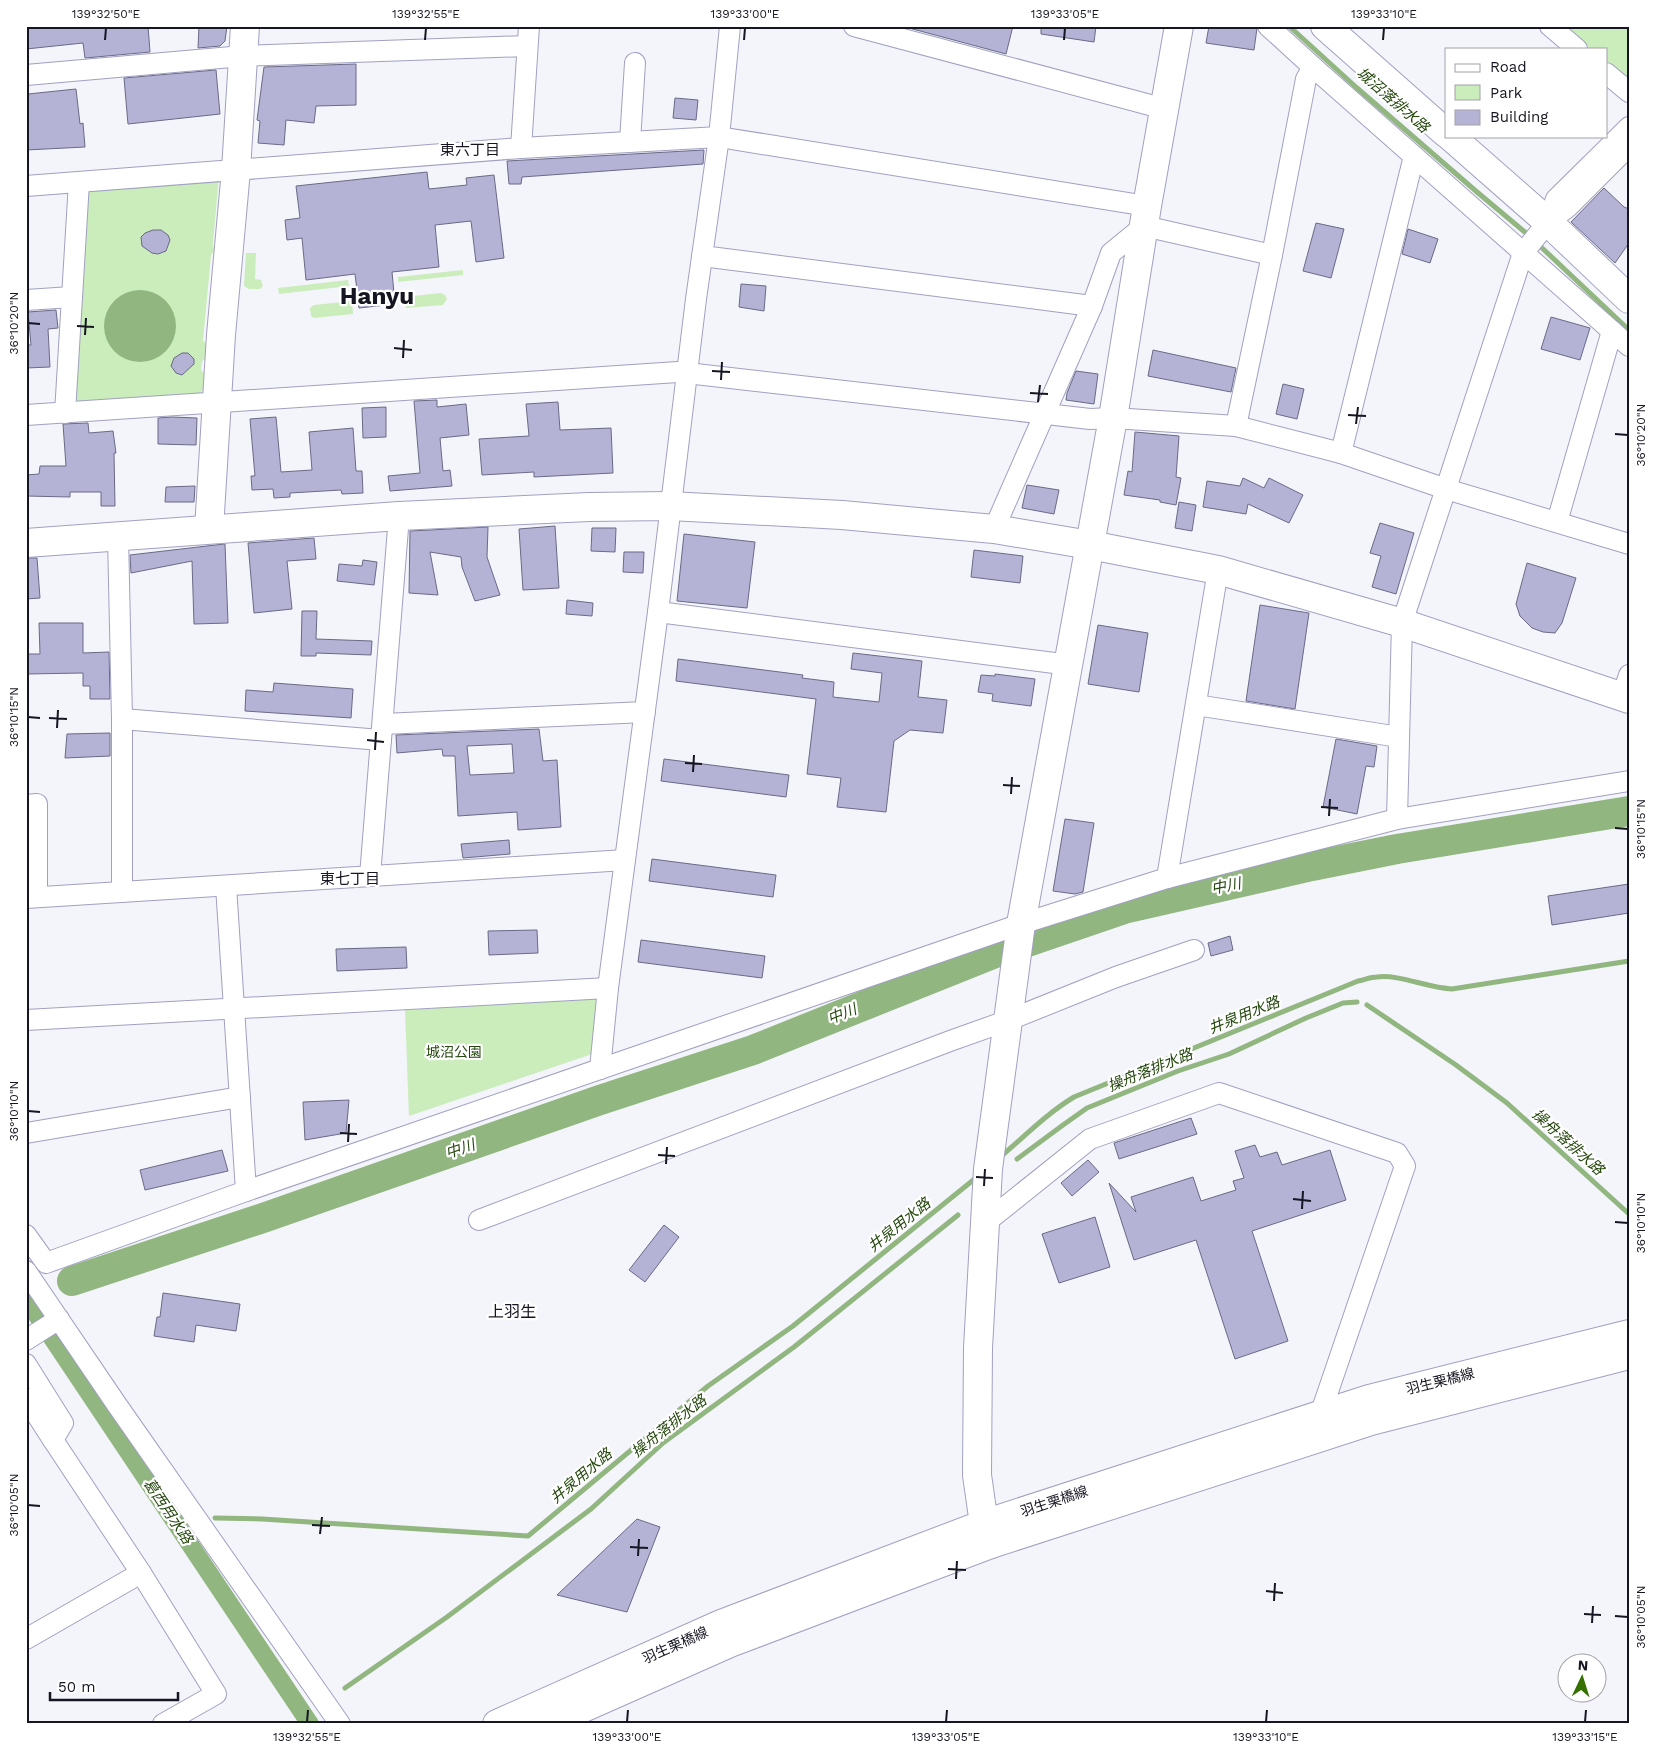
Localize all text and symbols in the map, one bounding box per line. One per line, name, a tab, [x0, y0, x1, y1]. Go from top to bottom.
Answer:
text: 139°32'50"E	[72, 7, 141, 21]
text: 139°32'55"E	[392, 7, 460, 21]
text: 139°33'00"E	[711, 7, 780, 21]
text: 139°33'05"E	[1031, 7, 1100, 21]
text: 139°33'10"E	[1351, 7, 1417, 21]
legend	[1445, 48, 1608, 138]
text: Road	[1490, 58, 1527, 76]
water label: 城沼落排水路	[1353, 64, 1434, 138]
text: Park	[1490, 84, 1523, 102]
text: Building	[1490, 108, 1548, 126]
district label: 東六丁目	[440, 141, 500, 159]
district label: Hanyu	[340, 282, 414, 310]
text: 36°10'20"N	[7, 292, 21, 354]
text: 36°10'20"N	[1634, 404, 1648, 466]
text: 36°10'15"N	[7, 687, 21, 747]
text: 36°10'15"N	[1634, 799, 1648, 859]
district label: 東七丁目	[320, 870, 380, 888]
water label: 中川	[1209, 874, 1244, 898]
water label: 井泉用水路	[1206, 992, 1284, 1037]
water label: 中川	[825, 999, 861, 1028]
park label: 城沼公園	[426, 1044, 482, 1060]
water label: 操舟落排水路	[1105, 1044, 1197, 1095]
text: 36°10'10"N	[7, 1081, 21, 1141]
water label: 操舟落排水路	[1529, 1105, 1609, 1180]
water label: 中川	[443, 1135, 479, 1162]
water label: 井泉用水路	[864, 1193, 935, 1256]
text: 36°10'10"N	[1634, 1193, 1648, 1253]
district label: 上羽生	[488, 1302, 536, 1321]
street label: 羽生栗橋線	[1404, 1365, 1476, 1397]
water label: 操舟落排水路	[628, 1390, 712, 1461]
water label: 井泉用水路	[546, 1444, 617, 1507]
text: 36°10'05"N	[7, 1474, 21, 1536]
water label: 葛西用水路	[140, 1475, 198, 1549]
street label: 羽生栗橋線	[1018, 1483, 1090, 1519]
text: 36°10'05"N	[1634, 1586, 1648, 1648]
street label: 羽生栗橋線	[640, 1623, 710, 1667]
north arrow	[1558, 1652, 1608, 1702]
text: N	[1577, 1657, 1589, 1673]
scale bar	[50, 1670, 178, 1702]
text: 50 m	[58, 1678, 95, 1696]
text: 139°32'55"E	[273, 1730, 341, 1744]
text: 139°33'00"E	[593, 1730, 662, 1744]
text: 139°33'05"E	[912, 1730, 981, 1744]
text: 139°33'10"E	[1233, 1730, 1299, 1744]
text: 139°33'15"E	[1552, 1730, 1618, 1744]

